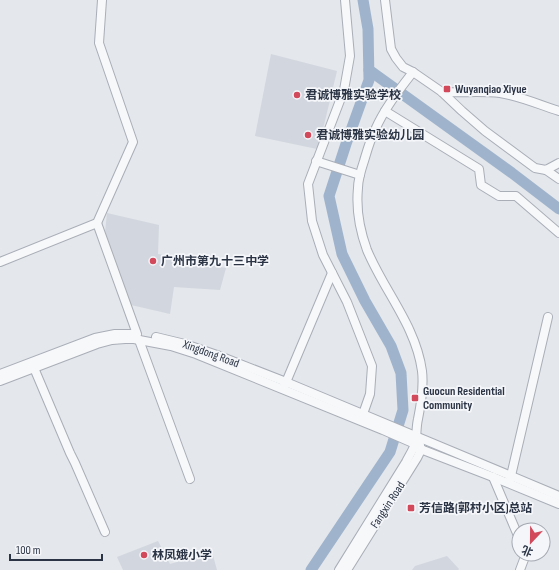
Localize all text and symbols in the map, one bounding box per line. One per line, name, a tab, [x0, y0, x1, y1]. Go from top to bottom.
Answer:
place label: Wuyanqiao Xiyue	[455, 82, 527, 97]
marker: Wuyanqiao Xiyue	[442, 84, 452, 94]
place label: 君诚博雅实验学校	[305, 88, 401, 103]
marker: 君诚博雅实验学校	[292, 90, 302, 100]
place label: 君诚博雅实验幼儿园	[316, 128, 424, 143]
marker: 君诚博雅实验幼儿园	[303, 130, 313, 140]
place label: 广州市第九十三中学	[161, 254, 269, 269]
marker: 广州市第九十三中学	[148, 256, 158, 266]
street label: Xingdong Road	[180, 337, 241, 371]
place label: Guocun Residential Community	[423, 384, 505, 413]
marker: Guocun Residential Community	[410, 393, 420, 403]
street label: Fangxin Road	[367, 479, 409, 531]
place label: 芳信路(郭村小区)总站	[419, 501, 533, 516]
marker: 芳信路(郭村小区)总站	[406, 503, 416, 513]
north arrow	[511, 522, 551, 562]
scale bar	[10, 536, 102, 562]
text: 100 m	[16, 543, 41, 558]
text: 北	[520, 543, 535, 559]
place label: 林凤娥小学	[152, 548, 212, 563]
marker: 林凤娥小学	[139, 550, 149, 560]

